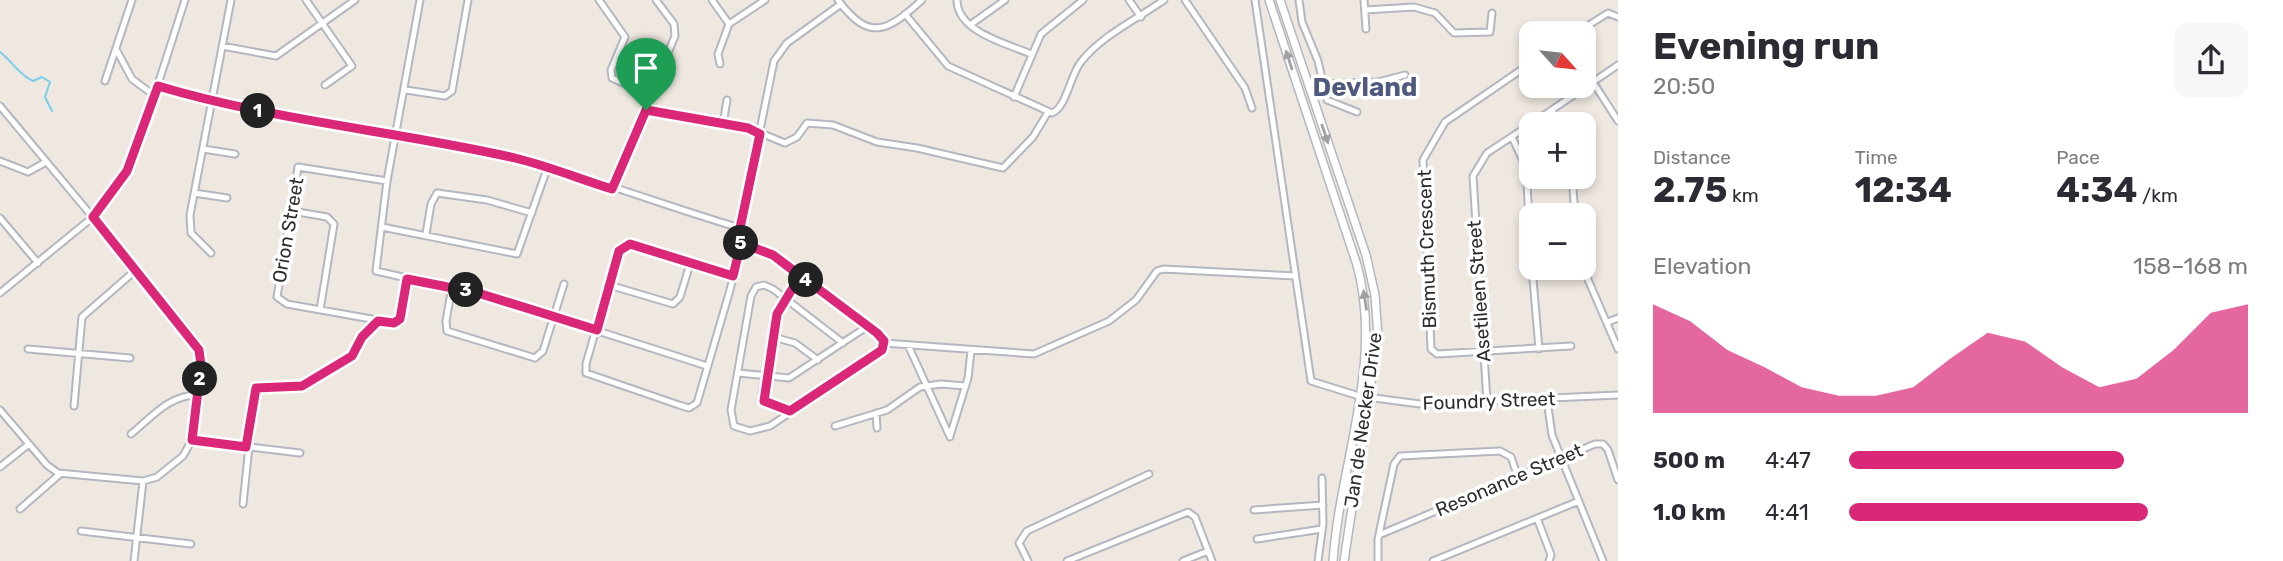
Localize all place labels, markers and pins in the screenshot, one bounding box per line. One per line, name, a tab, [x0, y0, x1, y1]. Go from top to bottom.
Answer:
pin	[616, 38, 676, 110]
pin: 1	[240, 94, 276, 128]
pin: 5	[724, 226, 758, 260]
pin: 4	[788, 262, 824, 298]
pin: 3	[448, 272, 484, 308]
pin: 2	[182, 362, 218, 396]

